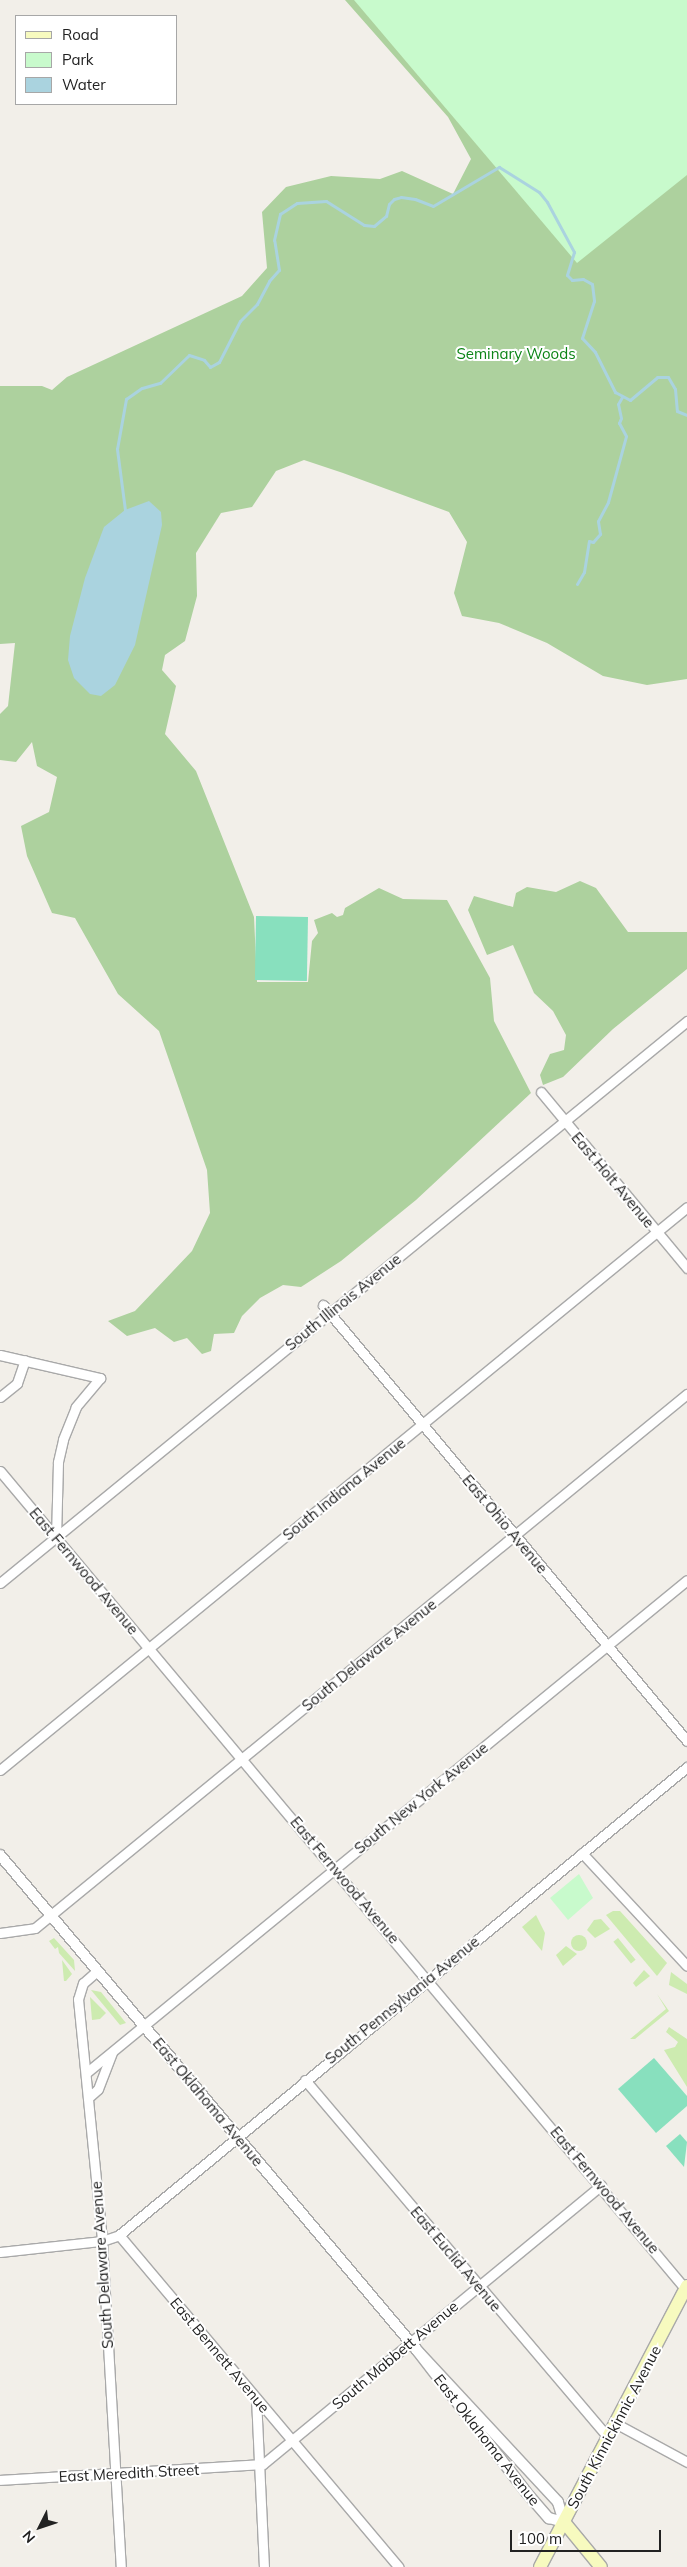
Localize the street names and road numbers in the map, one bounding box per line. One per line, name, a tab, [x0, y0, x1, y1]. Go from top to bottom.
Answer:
street label: East Holt Avenue	[568, 1129, 658, 1231]
street label: South Illinois Avenue	[282, 1250, 404, 1354]
street label: South Indiana Avenue	[279, 1434, 409, 1544]
street label: East Ohio Avenue	[459, 1471, 551, 1577]
street label: East Fernwood Avenue	[26, 1504, 142, 1638]
street label: South Delaware Avenue	[298, 1595, 440, 1715]
street label: South New York Avenue	[351, 1739, 491, 1857]
street label: East Fernwood Avenue	[287, 1813, 403, 1947]
street label: South Pennsylvania Avenue	[321, 1932, 483, 2068]
street label: East Oklahoma Avenue	[149, 2034, 267, 2170]
street label: East Fernwood Avenue	[547, 2123, 663, 2257]
street label: South Delaware Avenue	[87, 2181, 117, 2349]
street label: East Euclid Avenue	[407, 2203, 505, 2315]
street label: East Bennett Avenue	[167, 2294, 273, 2416]
street label: South Mabbett Avenue	[328, 2297, 462, 2413]
street label: South Kinnickinnic Avenue	[563, 2342, 665, 2512]
street label: East Oklahoma Avenue	[430, 2371, 544, 2509]
street label: East Meredith Street	[58, 2460, 200, 2486]

